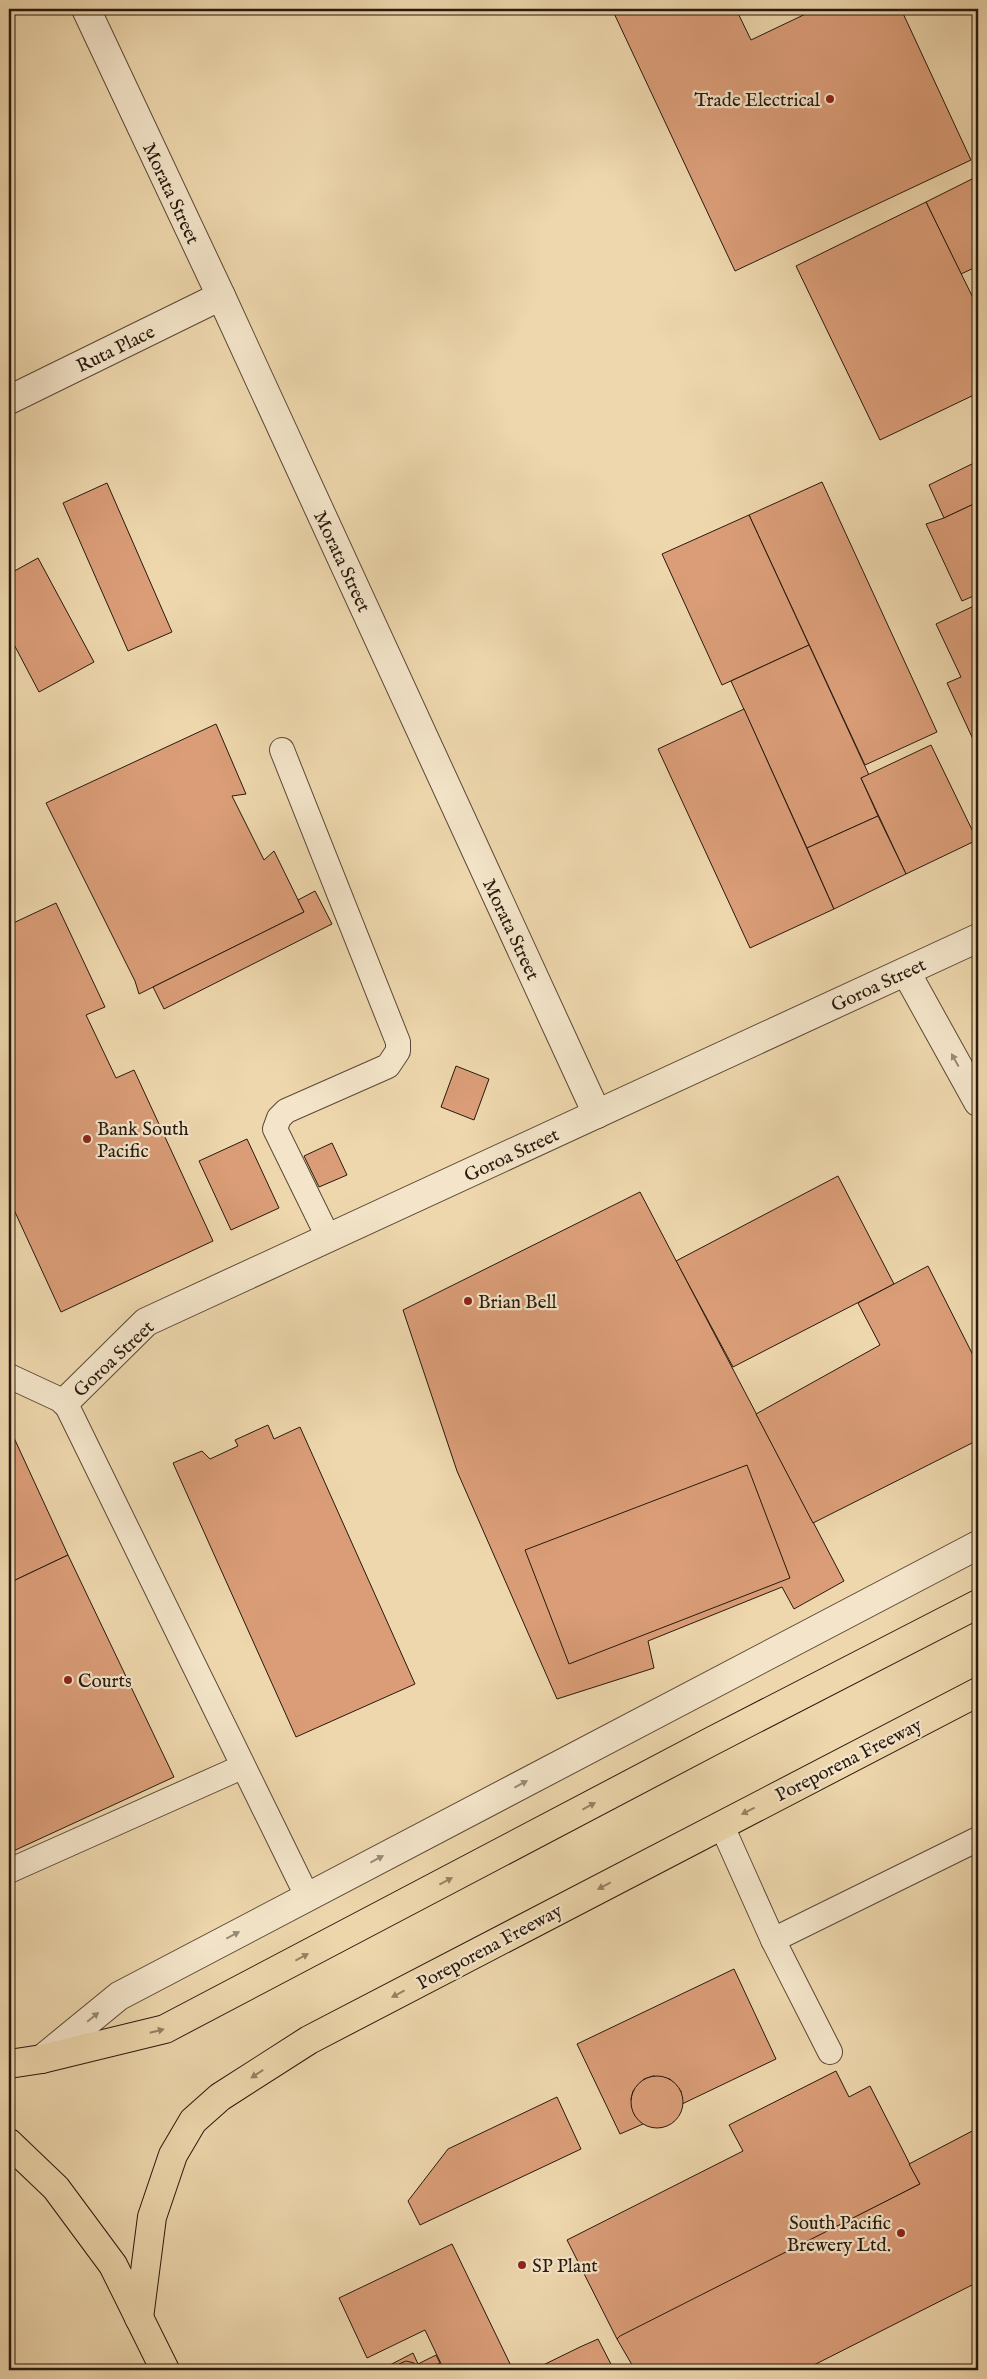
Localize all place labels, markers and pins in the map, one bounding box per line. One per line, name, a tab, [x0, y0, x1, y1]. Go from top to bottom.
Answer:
place label: Trade Electrical	[694, 89, 821, 113]
marker: Trade Electrical	[824, 93, 836, 105]
place label: Bank South Pacific	[97, 1118, 189, 1164]
marker: Bank South Pacific	[81, 1133, 93, 1145]
place label: Brian Bell	[478, 1291, 558, 1315]
marker: Brian Bell	[462, 1295, 474, 1307]
place label: Courts	[78, 1670, 132, 1694]
marker: Courts	[62, 1674, 74, 1686]
place label: South Pacific Brewery Ltd.	[787, 2212, 891, 2258]
marker: South Pacific Brewery Ltd.	[895, 2227, 907, 2239]
place label: SP Plant	[532, 2255, 598, 2279]
marker: SP Plant	[516, 2259, 528, 2271]

